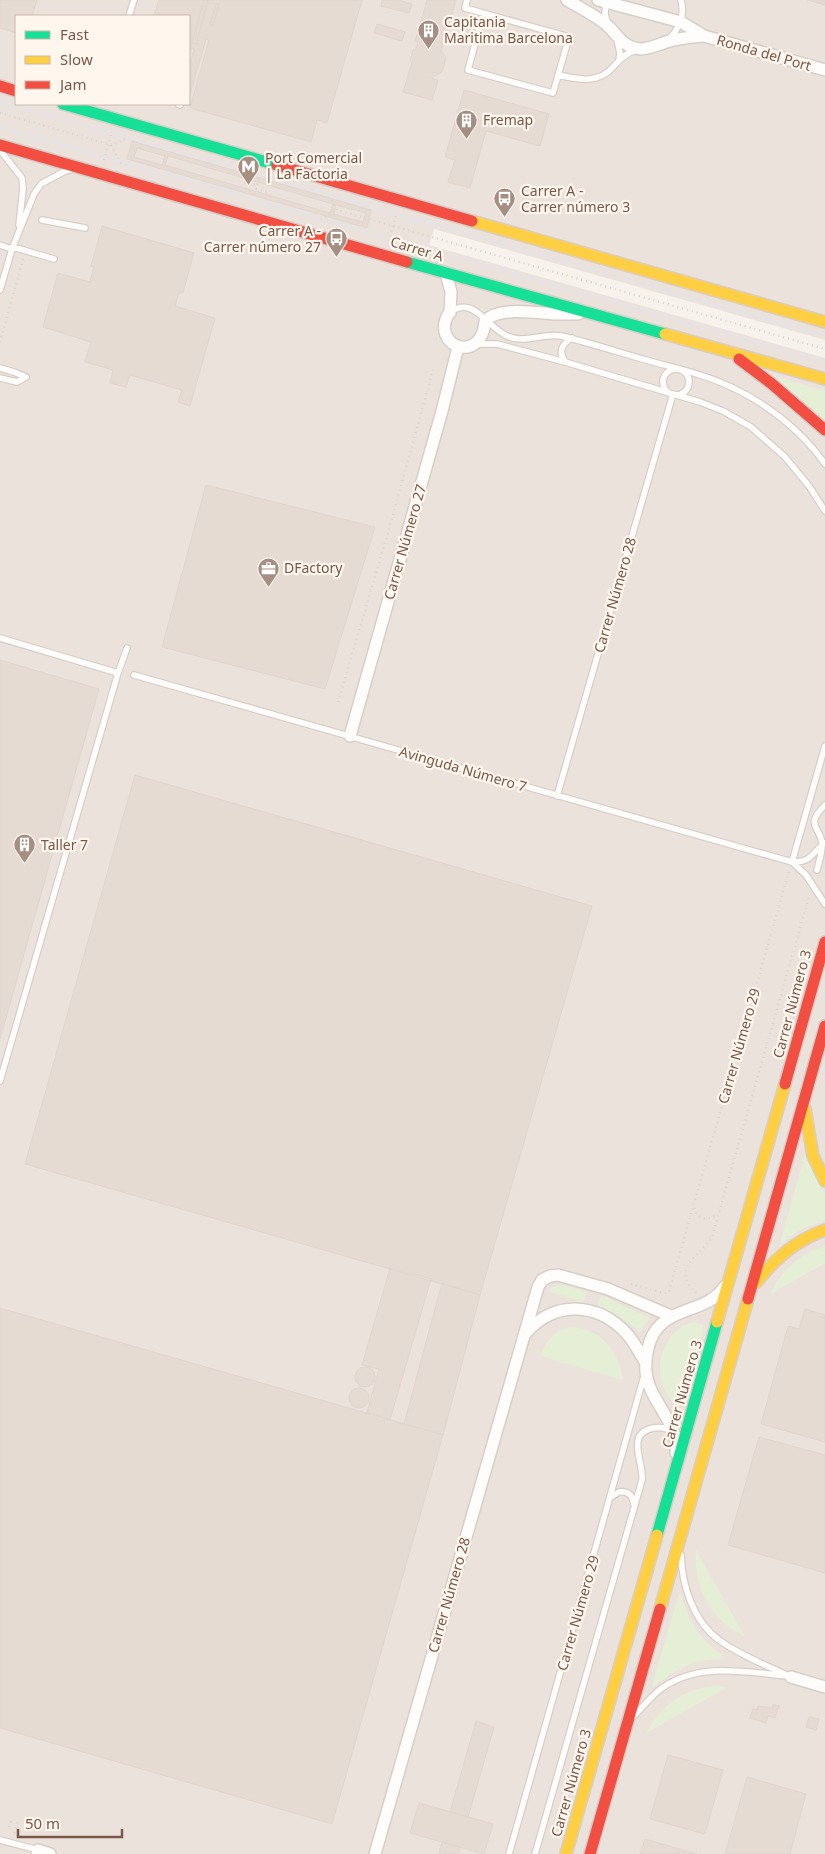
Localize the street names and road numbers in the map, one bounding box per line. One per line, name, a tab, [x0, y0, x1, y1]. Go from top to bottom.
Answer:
street label: Ronda del Port	[715, 30, 814, 75]
street label: Carrer A	[388, 232, 446, 266]
street label: Carrer Número 27	[379, 482, 430, 602]
street label: Carrer Número 28	[589, 535, 640, 655]
street label: Avinguda Número 7	[397, 741, 529, 796]
street label: Carrer Número 3	[768, 948, 815, 1060]
street label: Carrer Número 29	[713, 986, 764, 1106]
street label: Carrer Número 3	[657, 1338, 706, 1450]
street label: Carrer Número 28	[423, 1535, 474, 1655]
street label: Carrer Número 29	[552, 1553, 603, 1673]
street label: Carrer Número 3	[546, 1727, 595, 1839]

